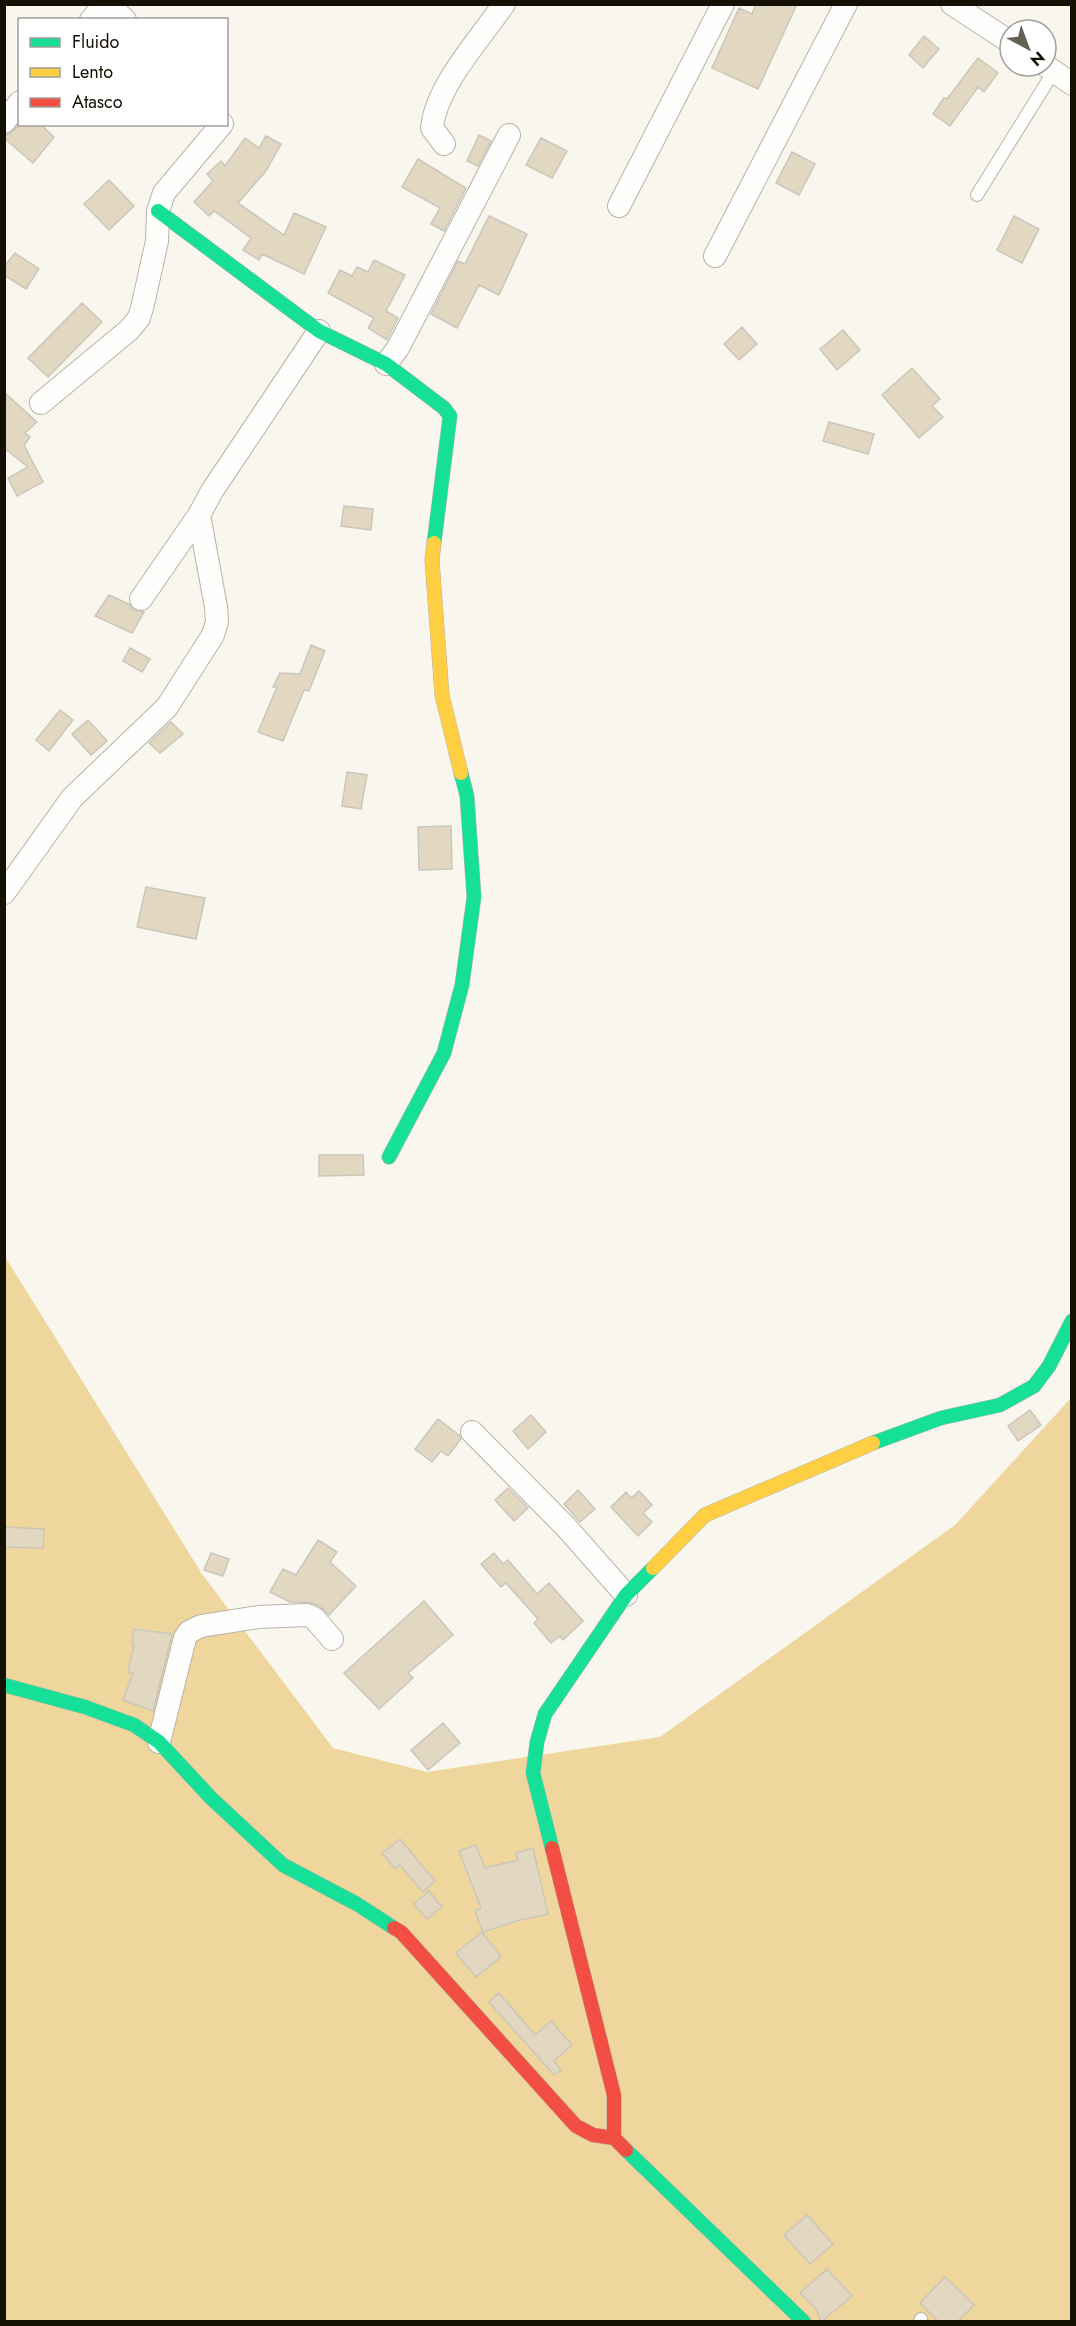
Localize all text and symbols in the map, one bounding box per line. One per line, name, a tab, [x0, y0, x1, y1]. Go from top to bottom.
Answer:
legend	[18, 18, 228, 126]
north arrow	[998, 18, 1058, 78]
text: Fluido	[72, 29, 120, 55]
text: N	[1025, 46, 1050, 72]
text: Lento	[72, 59, 113, 85]
text: Atasco	[72, 89, 123, 115]

